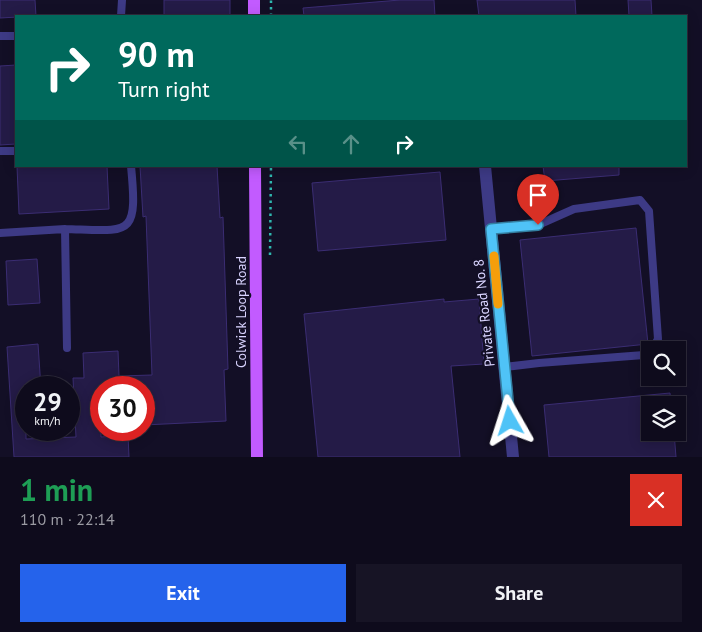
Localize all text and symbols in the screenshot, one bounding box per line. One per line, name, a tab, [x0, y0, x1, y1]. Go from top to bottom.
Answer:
text: 90 m	[118, 31, 195, 77]
icon: right	[35, 35, 100, 100]
text: Turn right	[118, 75, 210, 103]
icon: left	[284, 130, 312, 158]
icon: ahead	[337, 130, 365, 158]
icon: right	[390, 130, 418, 158]
pin	[517, 174, 559, 225]
icon: arrive	[524, 181, 552, 209]
street label: Colwick Loop Road	[232, 256, 250, 368]
street label: Private Road No. 8	[469, 258, 499, 368]
map controls	[641, 341, 686, 441]
button: search	[641, 341, 686, 386]
speed limit sign: 30	[90, 376, 155, 441]
text: 29	[33, 386, 62, 418]
position arrow	[483, 394, 535, 446]
button: layers	[641, 396, 686, 441]
text: km/h	[34, 413, 61, 428]
text: 1 min	[20, 470, 93, 509]
button: close	[630, 474, 682, 526]
text: 110 m · 22:14	[20, 509, 115, 529]
button: Exit	[20, 564, 346, 622]
button: Share	[356, 564, 682, 622]

